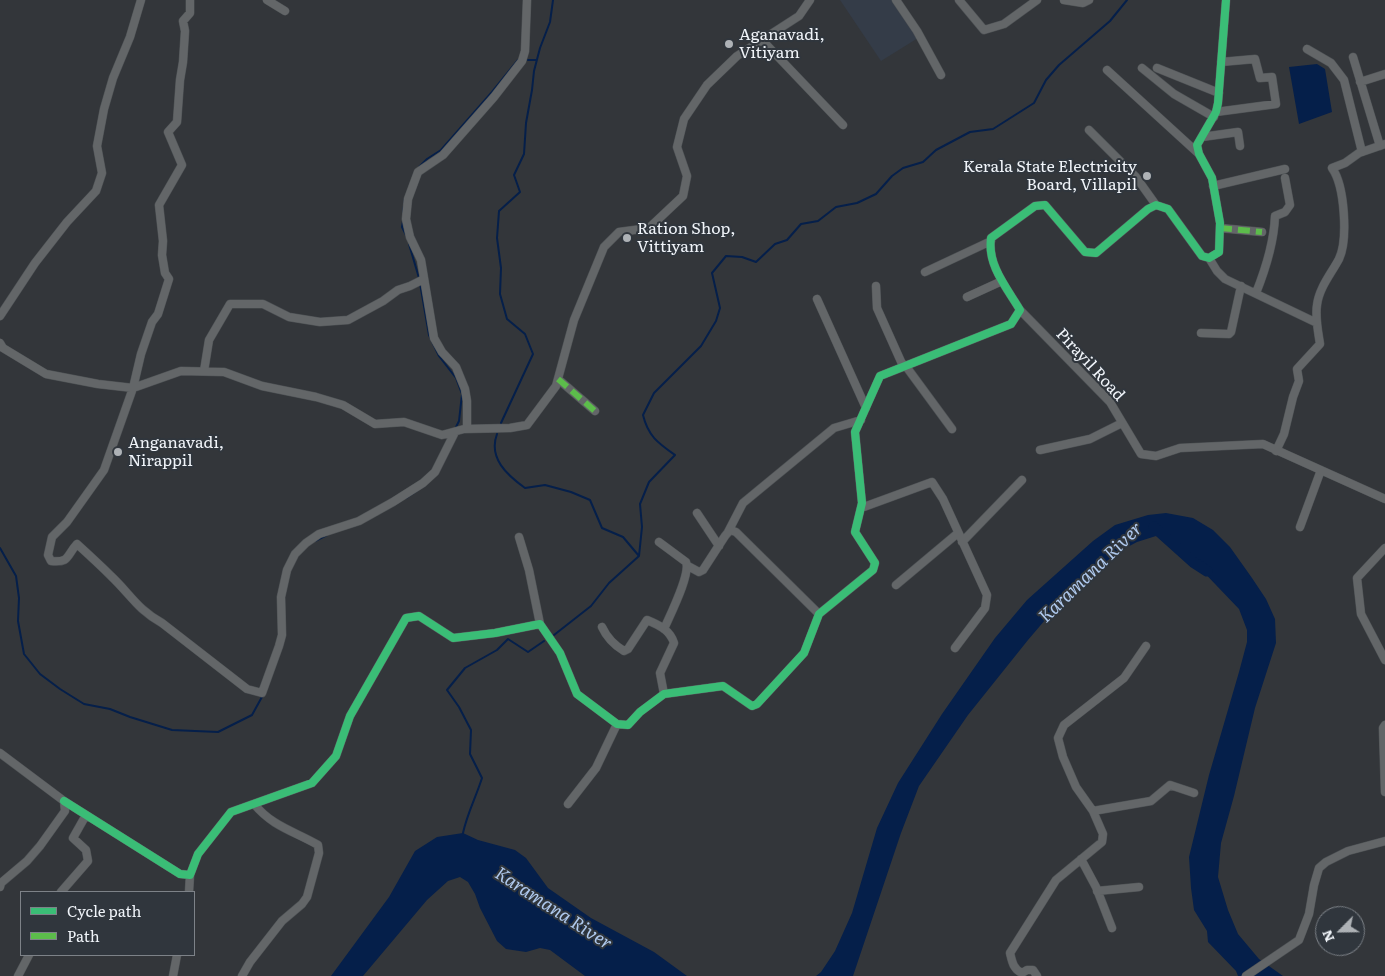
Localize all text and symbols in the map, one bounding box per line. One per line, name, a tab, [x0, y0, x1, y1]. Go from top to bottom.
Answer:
place label: Aganavadi, Vitiyam	[739, 25, 825, 63]
marker: Aganavadi, Vitiyam	[723, 38, 735, 50]
place label: Kerala State Electricity Board, Villapil	[963, 157, 1137, 195]
marker: Kerala State Electricity Board, Villapil	[1141, 170, 1153, 182]
place label: Ration Shop, Vittiyam	[637, 219, 736, 257]
marker: Ration Shop, Vittiyam	[621, 232, 633, 244]
street label: Pirayil Road	[1052, 325, 1128, 405]
place label: Anganavadi, Nirappil	[128, 433, 224, 471]
marker: Anganavadi, Nirappil	[112, 446, 124, 458]
water label: Karamana River	[1035, 518, 1147, 628]
water label: Karamana River	[490, 863, 616, 955]
legend	[20, 891, 195, 956]
text: Cycle path	[67, 899, 141, 922]
north arrow	[1315, 906, 1365, 956]
text: Path	[67, 924, 100, 947]
text: N	[1316, 927, 1339, 946]

